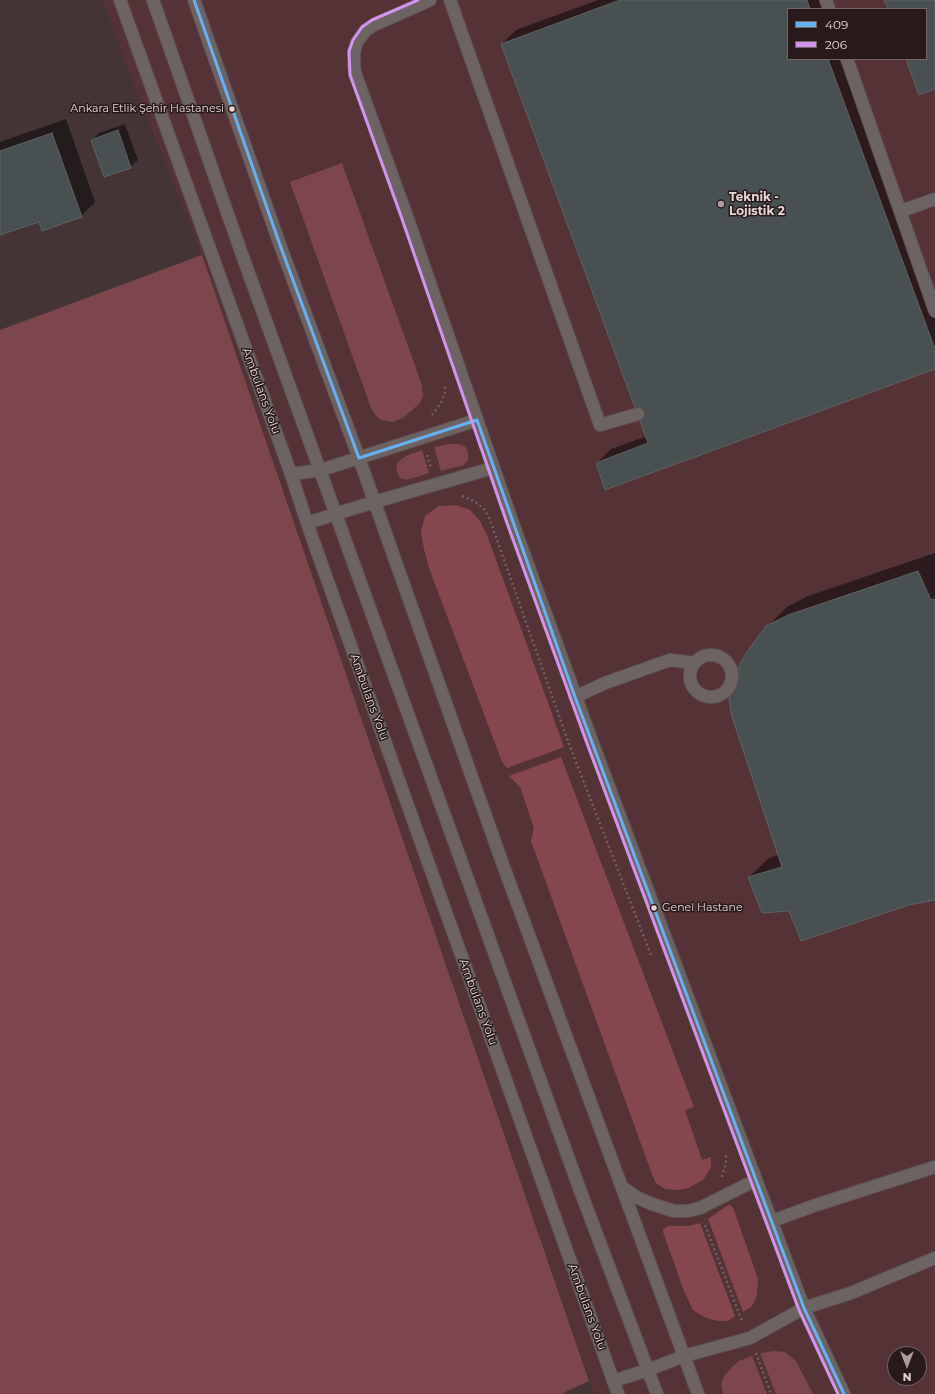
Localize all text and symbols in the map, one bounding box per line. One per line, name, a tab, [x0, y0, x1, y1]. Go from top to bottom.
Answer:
legend	[787, 8, 927, 60]
text: 409	[825, 17, 848, 32]
text: 206	[825, 37, 847, 52]
place label: Ankara Etlik Şehir Hastanesi	[70, 102, 224, 116]
marker: Ankara Etlik Şehir Hastanesi	[227, 104, 237, 114]
place label: Teknik - Lojistik 2	[729, 190, 785, 218]
marker: Teknik - Lojistik 2	[716, 199, 726, 209]
street label: Ambulans Yolu	[239, 346, 283, 436]
street label: Ambulans Yolu	[347, 652, 391, 742]
place label: Genel Hastane	[662, 901, 743, 915]
marker: Genel Hastane	[649, 903, 659, 913]
street label: Ambulans Yolu	[456, 957, 500, 1047]
street label: Ambulans Yolu	[565, 1262, 609, 1352]
north arrow	[887, 1346, 927, 1386]
text: N	[903, 1370, 911, 1384]

